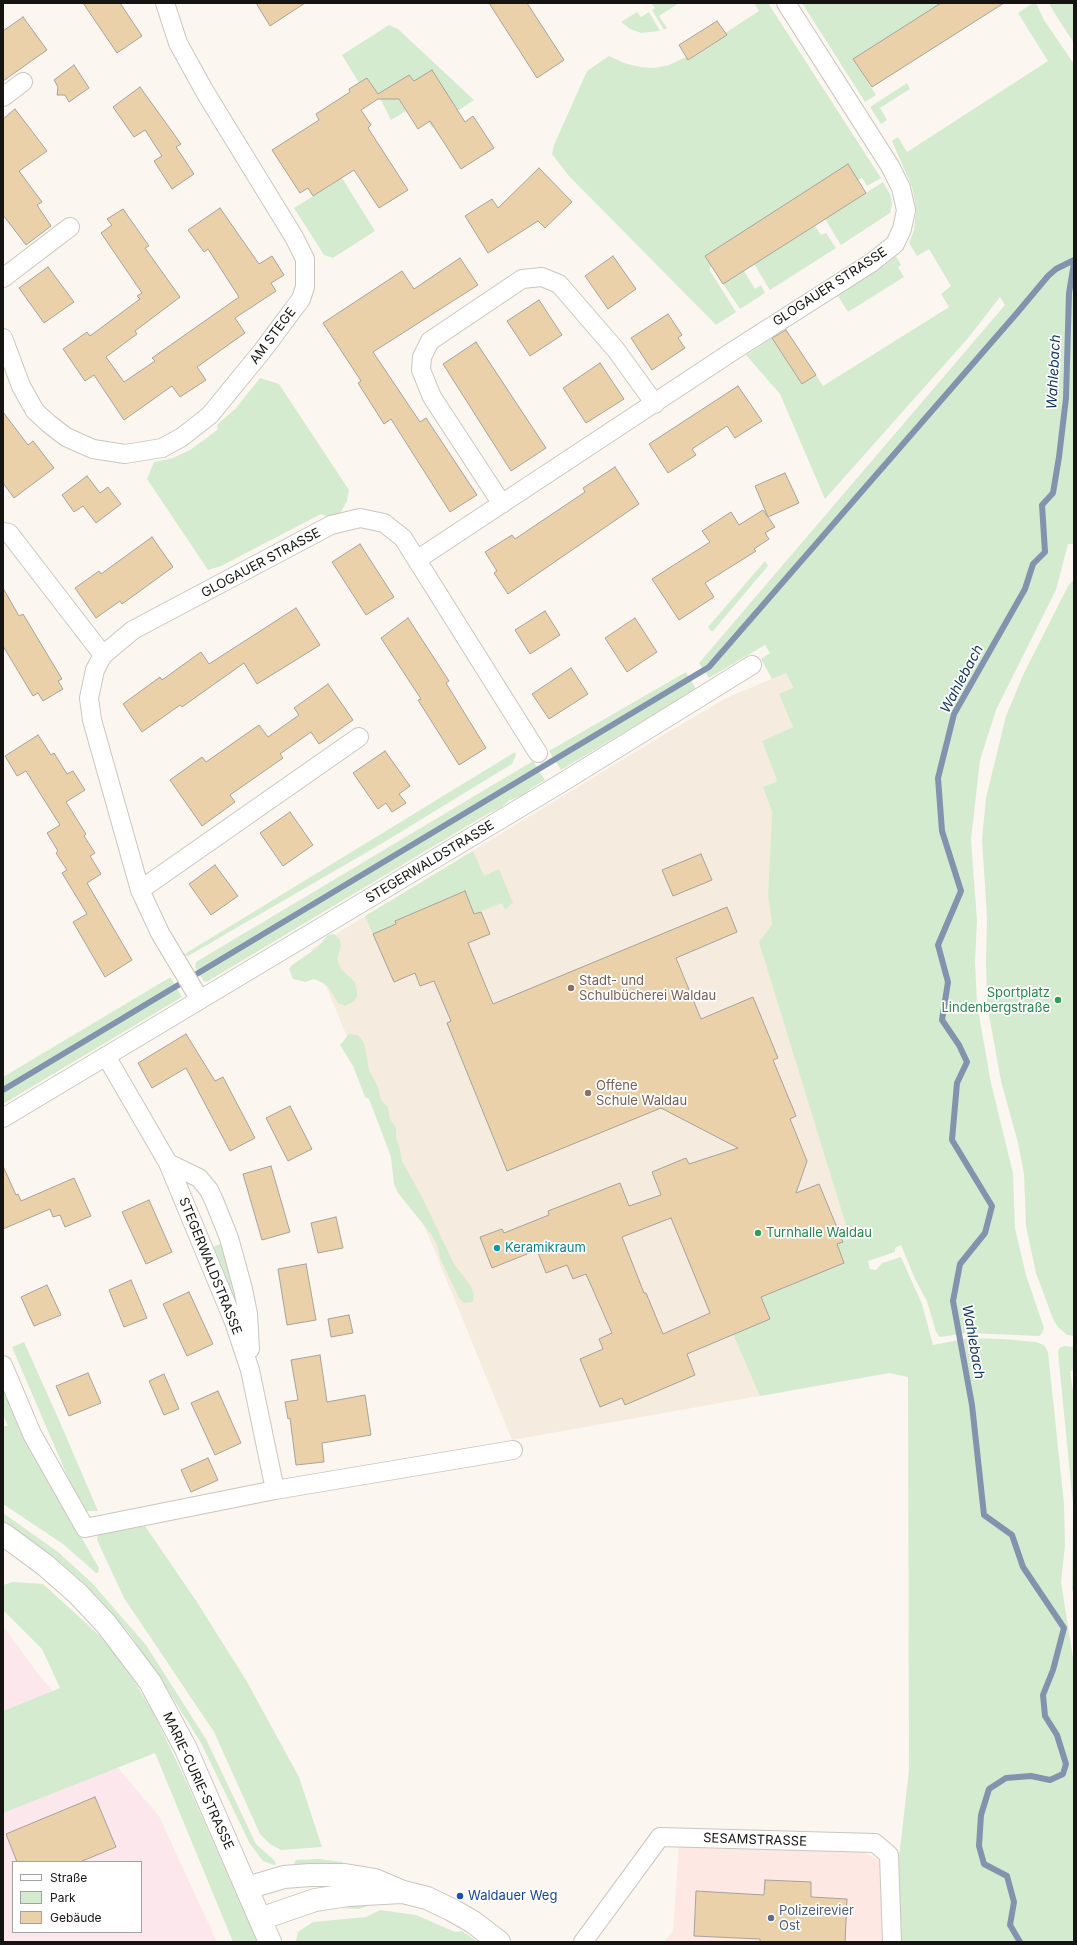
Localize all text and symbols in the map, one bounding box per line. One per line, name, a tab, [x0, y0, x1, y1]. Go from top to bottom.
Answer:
street label: GLOGAUER STRASSE	[770, 244, 890, 330]
street label: AM STEGE	[247, 305, 299, 367]
water label: Wahlebach	[1044, 334, 1064, 410]
street label: GLOGAUER STRASSE	[199, 525, 323, 601]
water label: Wahlebach	[937, 642, 987, 716]
street label: STEGERWALDSTRASSE	[363, 818, 497, 906]
place label: Stadt- und Schulbücherei Waldau	[579, 973, 716, 1004]
marker: Stadt- und Schulbücherei Waldau	[566, 983, 576, 993]
place label: Sportplatz Lindenbergstraße	[942, 985, 1050, 1016]
marker: Sportplatz Lindenbergstraße	[1053, 995, 1063, 1005]
place label: Offene Schule Waldau	[596, 1078, 687, 1109]
marker: Offene Schule Waldau	[583, 1088, 593, 1098]
street label: STEGERWALDSTRASSE	[175, 1195, 245, 1337]
place label: Turnhalle Waldau	[766, 1225, 872, 1241]
marker: Turnhalle Waldau	[753, 1228, 763, 1238]
place label: Keramikraum	[505, 1240, 586, 1256]
marker: Keramikraum	[492, 1243, 502, 1253]
water label: Wahlebach	[958, 1304, 988, 1380]
street label: MARIE-CURIE-STRASSE	[159, 1710, 237, 1852]
street label: SESAMSTRASSE	[703, 1830, 807, 1850]
legend	[12, 1861, 142, 1933]
text: Straße	[50, 1870, 87, 1885]
place label: Waldauer Weg	[468, 1888, 557, 1904]
text: Park	[50, 1890, 76, 1905]
marker: Waldauer Weg	[455, 1891, 465, 1901]
place label: Polizeirevier Ost	[779, 1903, 854, 1934]
text: Gebäude	[50, 1910, 102, 1925]
marker: Polizeirevier Ost	[766, 1913, 776, 1923]

